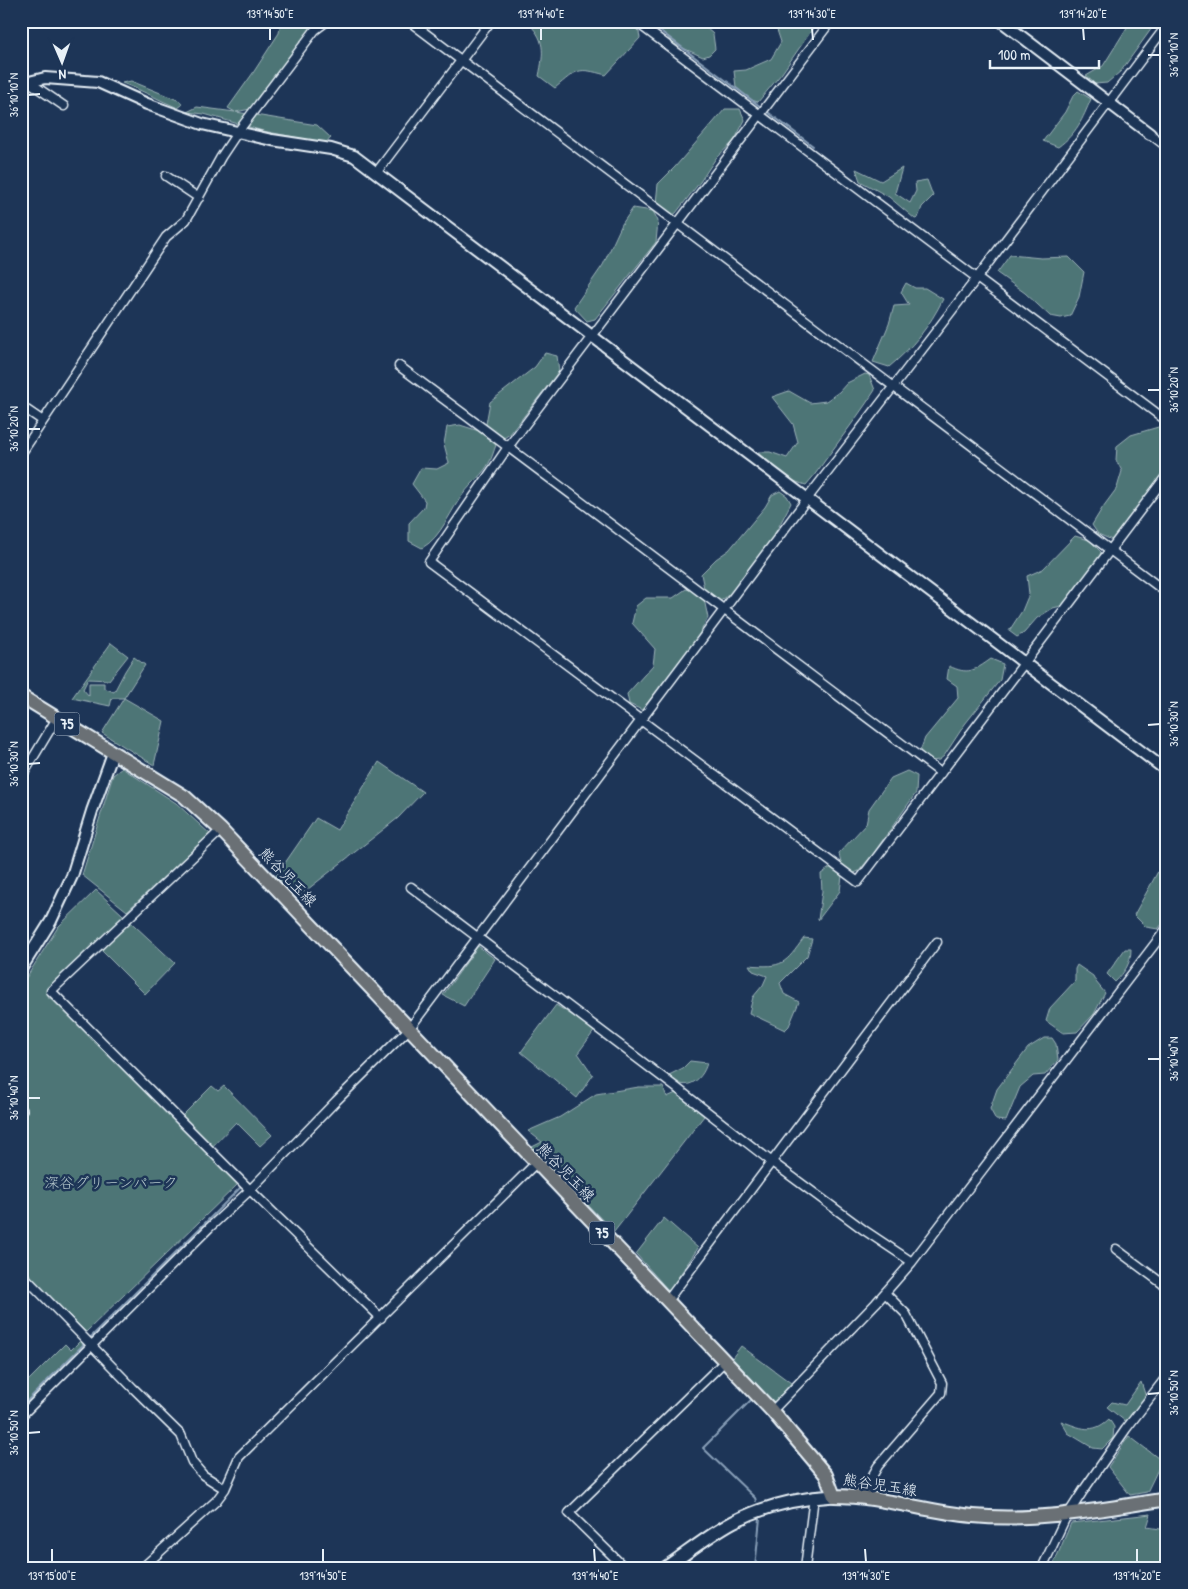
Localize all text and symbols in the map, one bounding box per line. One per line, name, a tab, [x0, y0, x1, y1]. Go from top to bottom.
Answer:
text: 139°14'50"E	[246, 5, 294, 22]
text: 139°14'40"E	[518, 5, 565, 22]
text: 139°14'30"E	[788, 5, 836, 22]
text: 139°14'20"E	[1059, 5, 1108, 22]
text: 36°10'10"N	[1165, 33, 1182, 77]
north arrow	[38, 38, 88, 88]
scale bar	[990, 38, 1099, 70]
text: 100 m	[998, 44, 1031, 65]
text: N	[58, 66, 67, 85]
text: 36°10'10"N	[5, 73, 22, 117]
text: 36°10'20"N	[1165, 367, 1182, 413]
text: 36°10'20"N	[5, 406, 22, 452]
text: 36°10'30"N	[1165, 701, 1182, 747]
road number: 75	[54, 712, 80, 736]
text: 36°10'30"N	[5, 741, 22, 787]
street label: 熊谷児玉線	[255, 842, 322, 911]
text: 36°10'40"N	[1165, 1037, 1182, 1081]
text: 36°10'40"N	[5, 1076, 22, 1120]
street label: 熊谷児玉線	[533, 1137, 600, 1206]
park label: 深谷グリーンパーク	[44, 1172, 178, 1193]
road number: 75	[590, 1222, 614, 1244]
text: 36°10'50"N	[1165, 1370, 1182, 1416]
text: 36°10'50"N	[5, 1410, 22, 1456]
street label: 熊谷児玉線	[841, 1468, 919, 1501]
text: 139°15'00"E	[28, 1567, 77, 1584]
text: 139°14'50"E	[299, 1567, 347, 1584]
text: 139°14'40"E	[572, 1567, 619, 1584]
text: 139°14'30"E	[842, 1567, 890, 1584]
text: 139°14'20"E	[1113, 1567, 1162, 1584]

